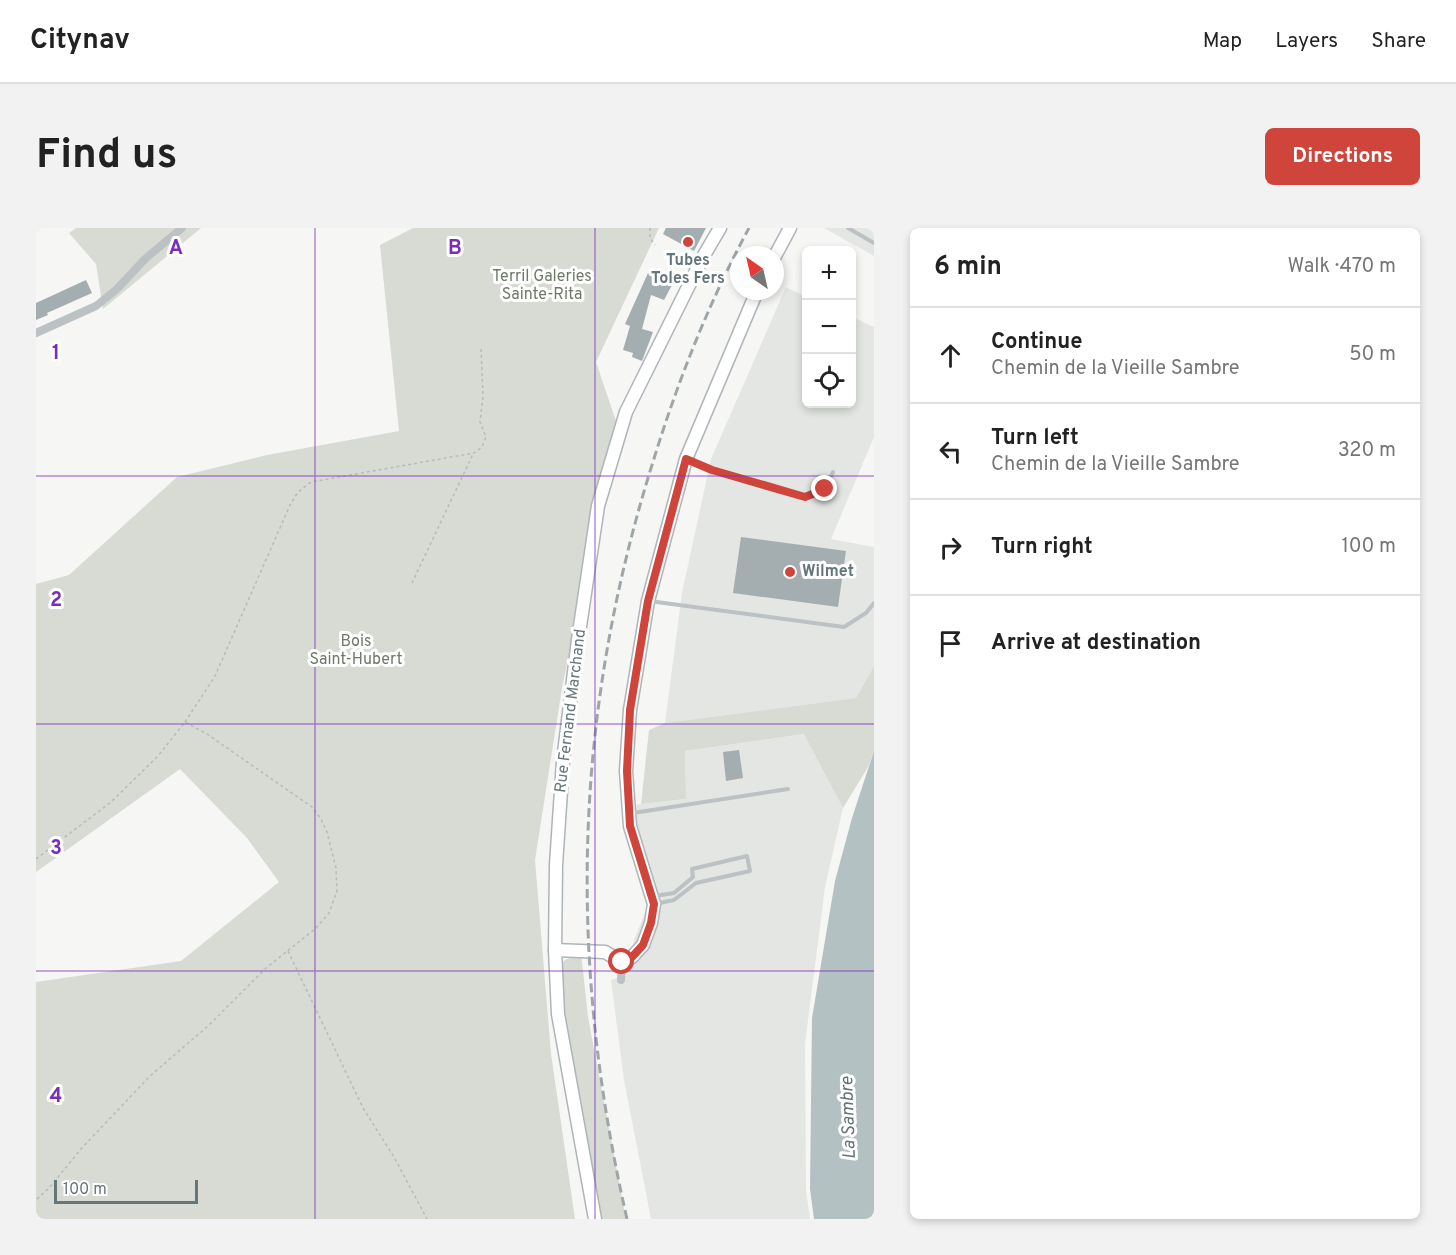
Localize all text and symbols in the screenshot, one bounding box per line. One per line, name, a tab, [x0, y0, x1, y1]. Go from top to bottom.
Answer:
text: Citynav	[30, 23, 130, 59]
text: Map	[1203, 28, 1242, 55]
text: Layers	[1275, 28, 1338, 55]
text: Share	[1371, 28, 1426, 55]
button: Directions	[1265, 128, 1420, 185]
text: Find us	[36, 130, 177, 183]
marker: Tubes Toles Fers	[681, 235, 695, 249]
text: A	[169, 236, 183, 262]
text: B	[448, 236, 462, 262]
north arrow	[730, 246, 784, 300]
map controls	[802, 246, 856, 408]
button: +	[802, 246, 856, 300]
place label: Tubes Toles Fers	[651, 251, 725, 289]
text: 6 min	[934, 251, 1002, 284]
text: Walk · 470 m	[1287, 254, 1396, 280]
park label: Terril Galeries Sainte-Rita	[492, 267, 592, 305]
button: −	[802, 300, 856, 354]
text: Continue	[991, 329, 1082, 356]
icon: ahead	[934, 339, 967, 372]
text: 1	[52, 341, 60, 367]
text: 50 m	[1349, 342, 1396, 368]
button: locate	[802, 354, 856, 408]
text: Chemin de la Vieille Sambre	[991, 356, 1240, 382]
text: Turn left	[991, 425, 1079, 452]
icon: left	[934, 435, 967, 468]
text: 320 m	[1338, 438, 1396, 464]
text: Chemin de la Vieille Sambre	[991, 452, 1240, 478]
route end	[811, 475, 837, 501]
icon: right	[934, 531, 967, 564]
text: Turn right	[991, 534, 1093, 561]
text: 100 m	[1341, 534, 1396, 560]
place label: Wilmet	[802, 562, 854, 582]
marker: Wilmet	[783, 565, 797, 579]
text: 2	[50, 588, 62, 614]
icon: arrive	[934, 627, 967, 660]
street label: Rue Fernand Marchand	[551, 628, 591, 794]
text: Arrive at destination	[991, 630, 1201, 657]
park label: Bois Saint-Hubert	[309, 632, 403, 670]
text: 3	[50, 836, 62, 862]
route start	[608, 948, 634, 974]
water label: La Sambre	[836, 1076, 862, 1160]
text: 4	[50, 1084, 62, 1110]
scale bar	[54, 1177, 198, 1204]
text: 100 m	[63, 1180, 107, 1200]

